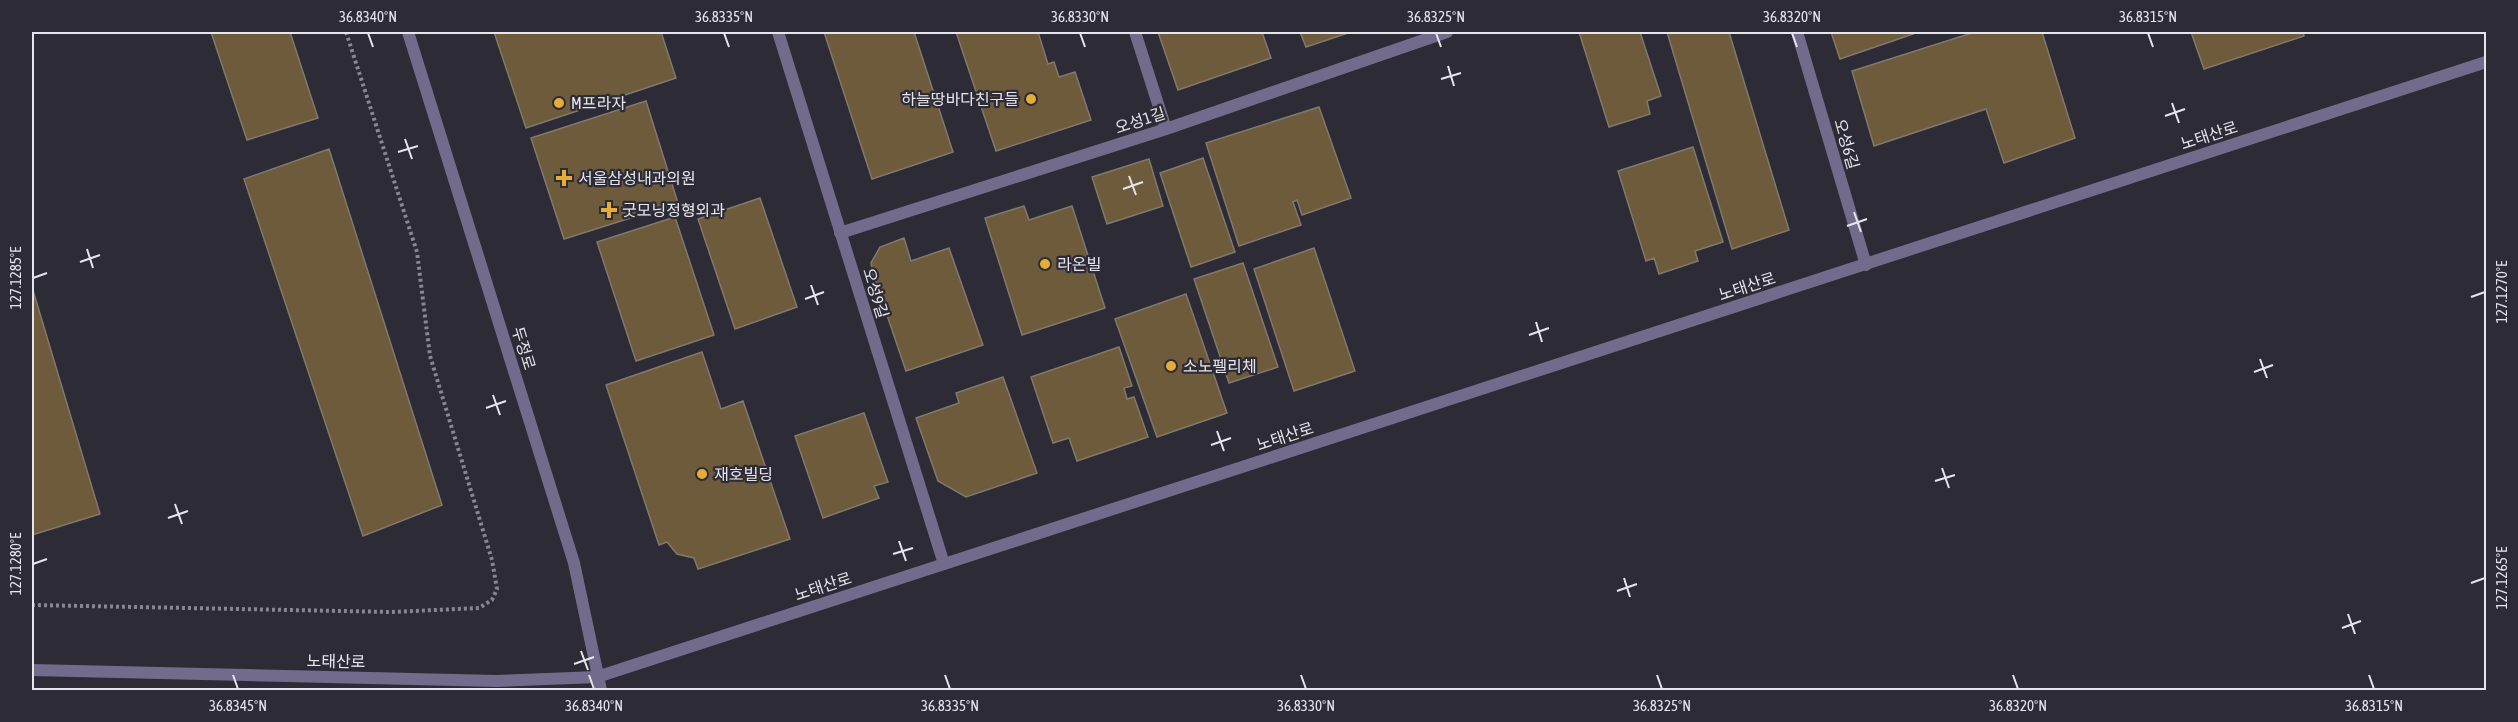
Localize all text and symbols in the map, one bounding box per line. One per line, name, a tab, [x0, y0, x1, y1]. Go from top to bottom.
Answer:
text: 36.8340°N	[339, 8, 397, 25]
text: 36.8335°N	[695, 8, 753, 25]
text: 36.8330°N	[1051, 8, 1109, 25]
text: 36.8325°N	[1407, 8, 1465, 25]
text: 36.8320°N	[1763, 8, 1821, 25]
text: 36.8315°N	[2119, 8, 2177, 25]
place label: 하늘땅바다친구들	[901, 90, 1019, 108]
marker: 하늘땅바다친구들	[1024, 92, 1038, 106]
place label: M프라자	[571, 94, 626, 112]
marker: M프라자	[552, 96, 566, 110]
street label: 오성1길	[1113, 103, 1167, 137]
street label: 오성6길	[1831, 117, 1863, 171]
street label: 노태산로	[2178, 117, 2240, 153]
marker: 서울삼성내과의원	[555, 169, 573, 187]
place label: 서울삼성내과의원	[578, 169, 696, 187]
marker: 굿모닝정형외과	[600, 201, 618, 219]
place label: 굿모닝정형외과	[622, 201, 725, 219]
text: 127.1285°E	[7, 246, 24, 309]
place label: 라온빌	[1057, 255, 1101, 273]
marker: 라온빌	[1038, 257, 1052, 271]
text: 127.1270°E	[2493, 260, 2510, 323]
street label: 오성9길	[860, 266, 892, 320]
street label: 노태산로	[1716, 268, 1778, 304]
street label: 두정로	[509, 324, 539, 372]
place label: 소노펠리체	[1183, 357, 1257, 375]
marker: 소노펠리체	[1164, 359, 1178, 373]
street label: 노태산로	[1254, 418, 1316, 454]
place label: 재호빌딩	[714, 465, 773, 483]
marker: 재호빌딩	[695, 467, 709, 481]
text: 127.1280°E	[7, 532, 24, 595]
text: 127.1265°E	[2493, 546, 2510, 609]
street label: 노태산로	[792, 568, 854, 604]
street label: 노태산로	[306, 651, 366, 671]
text: 36.8345°N	[209, 697, 267, 714]
text: 36.8340°N	[565, 697, 623, 714]
text: 36.8335°N	[921, 697, 979, 714]
text: 36.8330°N	[1277, 697, 1335, 714]
text: 36.8325°N	[1633, 697, 1691, 714]
text: 36.8320°N	[1989, 697, 2047, 714]
text: 36.8315°N	[2345, 697, 2403, 714]

